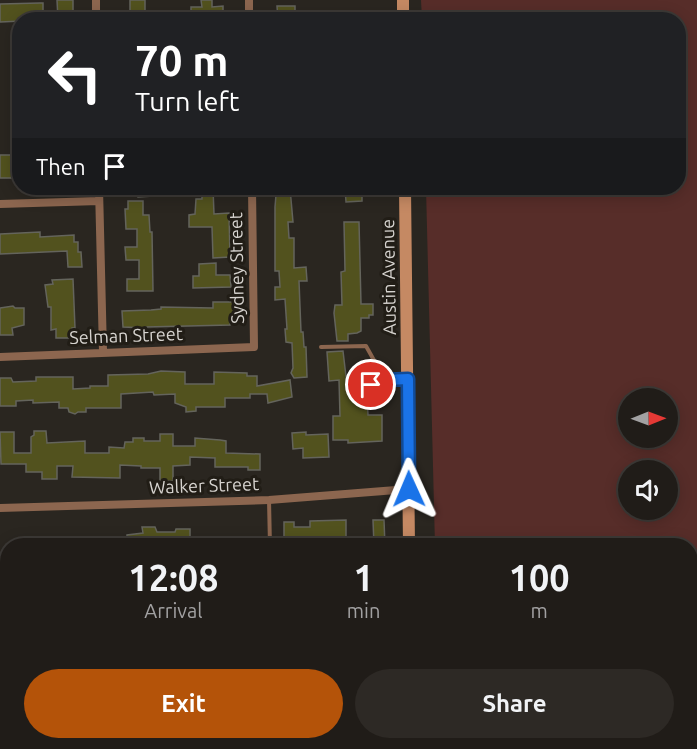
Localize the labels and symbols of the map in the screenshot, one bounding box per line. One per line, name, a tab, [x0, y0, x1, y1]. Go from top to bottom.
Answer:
street label: Sydney Street	[225, 212, 247, 324]
street label: Austin Avenue	[377, 219, 399, 335]
street label: Selman Street	[69, 323, 183, 347]
pin	[345, 359, 396, 410]
north arrow	[618, 388, 678, 448]
position arrow	[377, 457, 441, 521]
street label: Walker Street	[149, 473, 259, 497]

